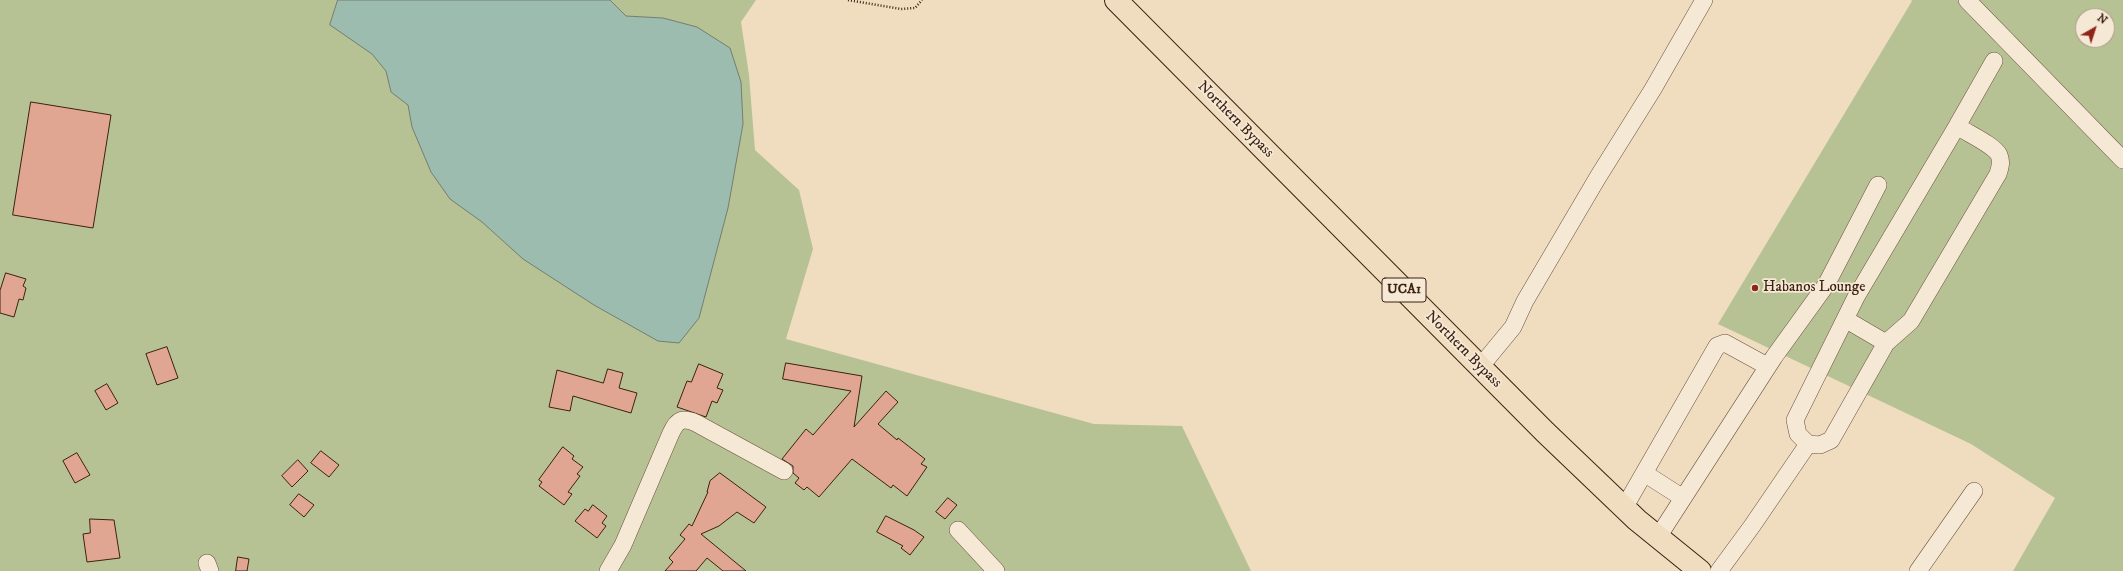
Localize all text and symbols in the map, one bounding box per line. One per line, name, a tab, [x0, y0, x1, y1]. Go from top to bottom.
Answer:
north arrow	[2075, 8, 2115, 48]
text: N	[2094, 11, 2110, 28]
street label: Northern Bypass	[1193, 78, 1277, 162]
road number: UCA1	[1382, 278, 1426, 302]
place label: Habanos Lounge	[1763, 279, 1865, 297]
marker: Habanos Lounge	[1750, 283, 1760, 293]
street label: Northern Bypass	[1421, 308, 1505, 392]

